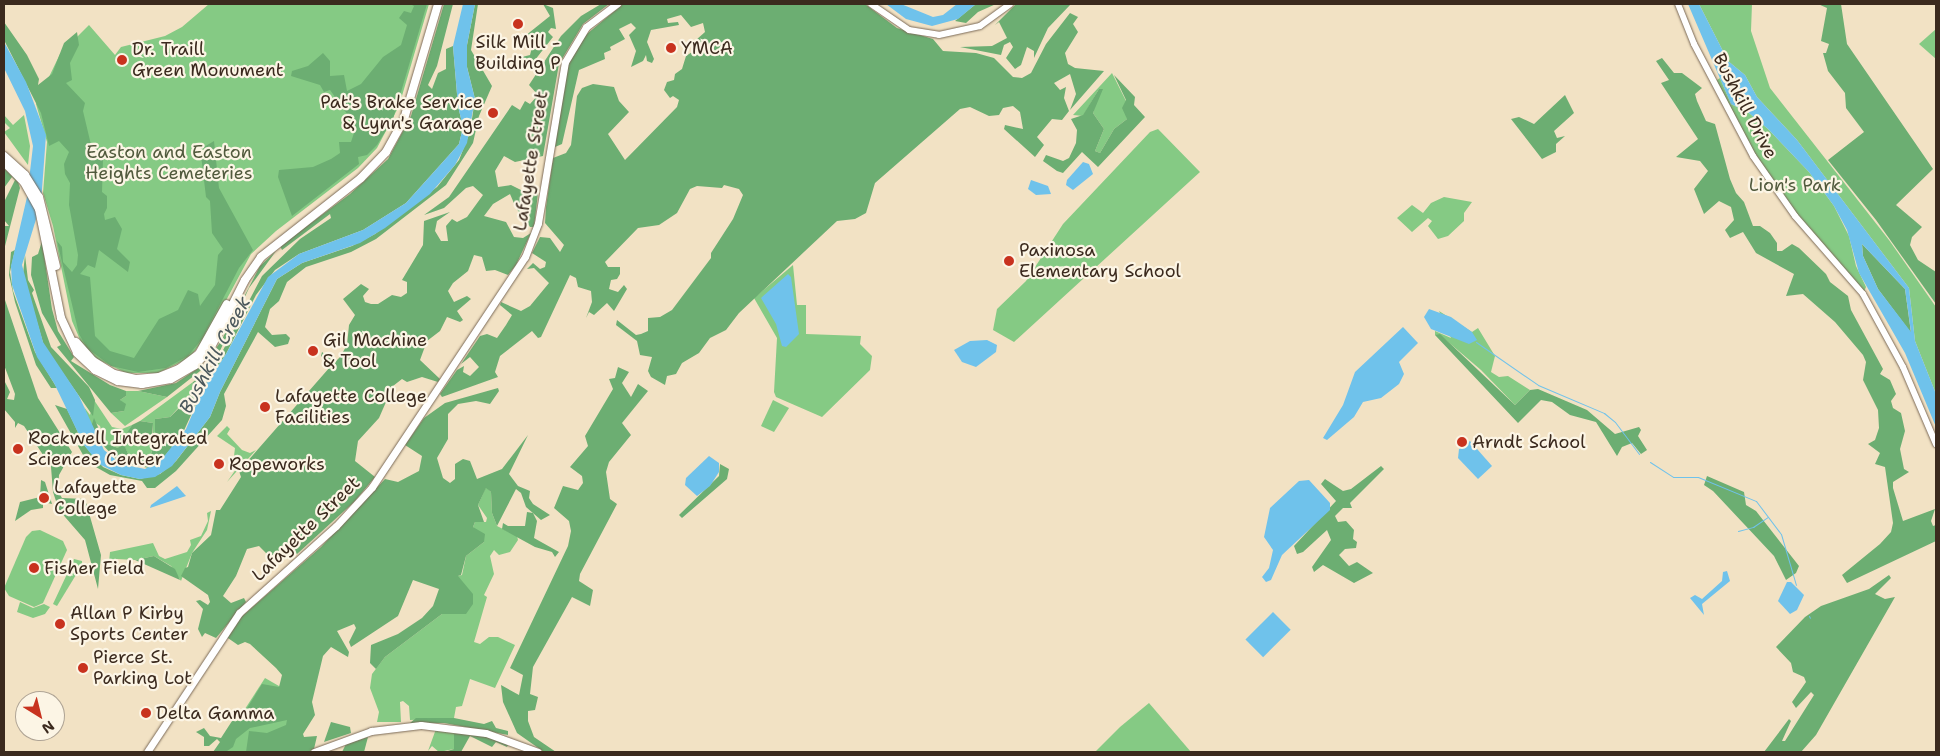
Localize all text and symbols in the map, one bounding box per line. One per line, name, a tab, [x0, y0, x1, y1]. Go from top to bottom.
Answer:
marker: Silk Mill - Building P	[512, 18, 524, 30]
place label: Silk Mill - Building P	[475, 32, 561, 74]
place label: YMCA	[681, 37, 733, 59]
place label: Dr. Traill Green Monument	[132, 39, 284, 82]
marker: YMCA	[665, 42, 677, 54]
street label: Bushkill Drive	[1708, 50, 1782, 162]
marker: Dr. Traill Green Monument	[116, 54, 128, 66]
street label: Lafayette Street	[509, 89, 553, 233]
place label: Pat's Brake Service & Lynn's Garage	[320, 92, 483, 134]
marker: Pat's Brake Service & Lynn's Garage	[487, 107, 499, 119]
park label: Easton and Easton Heights Cemeteries	[85, 142, 253, 184]
park label: Lion's Park	[1749, 174, 1841, 196]
place label: Paxinosa Elementary School	[1019, 240, 1181, 282]
marker: Paxinosa Elementary School	[1003, 255, 1015, 267]
water label: Bushkill Creek	[174, 292, 256, 418]
place label: Gil Machine & Tool	[323, 330, 427, 372]
marker: Gil Machine & Tool	[307, 345, 319, 357]
place label: Lafayette College Facilities	[275, 386, 427, 428]
marker: Lafayette College Facilities	[259, 401, 271, 413]
place label: Rockwell Integrated Sciences Center	[28, 428, 208, 470]
place label: Arndt School	[1472, 431, 1586, 453]
marker: Arndt School	[1456, 436, 1468, 448]
marker: Rockwell Integrated Sciences Center	[12, 443, 24, 455]
place label: Ropeworks	[229, 453, 325, 475]
marker: Ropeworks	[213, 458, 225, 470]
street label: Lafayette Street	[248, 472, 364, 586]
place label: Lafayette College	[54, 477, 136, 520]
marker: Lafayette College	[38, 492, 50, 504]
place label: Fisher Field	[44, 557, 144, 579]
marker: Fisher Field	[28, 562, 40, 574]
place label: Allan P Kirby Sports Center	[70, 603, 189, 646]
marker: Allan P Kirby Sports Center	[54, 618, 66, 630]
place label: Pierce St. Parking Lot	[93, 647, 192, 690]
marker: Pierce St. Parking Lot	[77, 662, 89, 674]
north arrow	[15, 691, 65, 741]
place label: Delta Gamma	[156, 702, 275, 724]
marker: Delta Gamma	[140, 707, 152, 719]
text: N	[38, 717, 58, 738]

